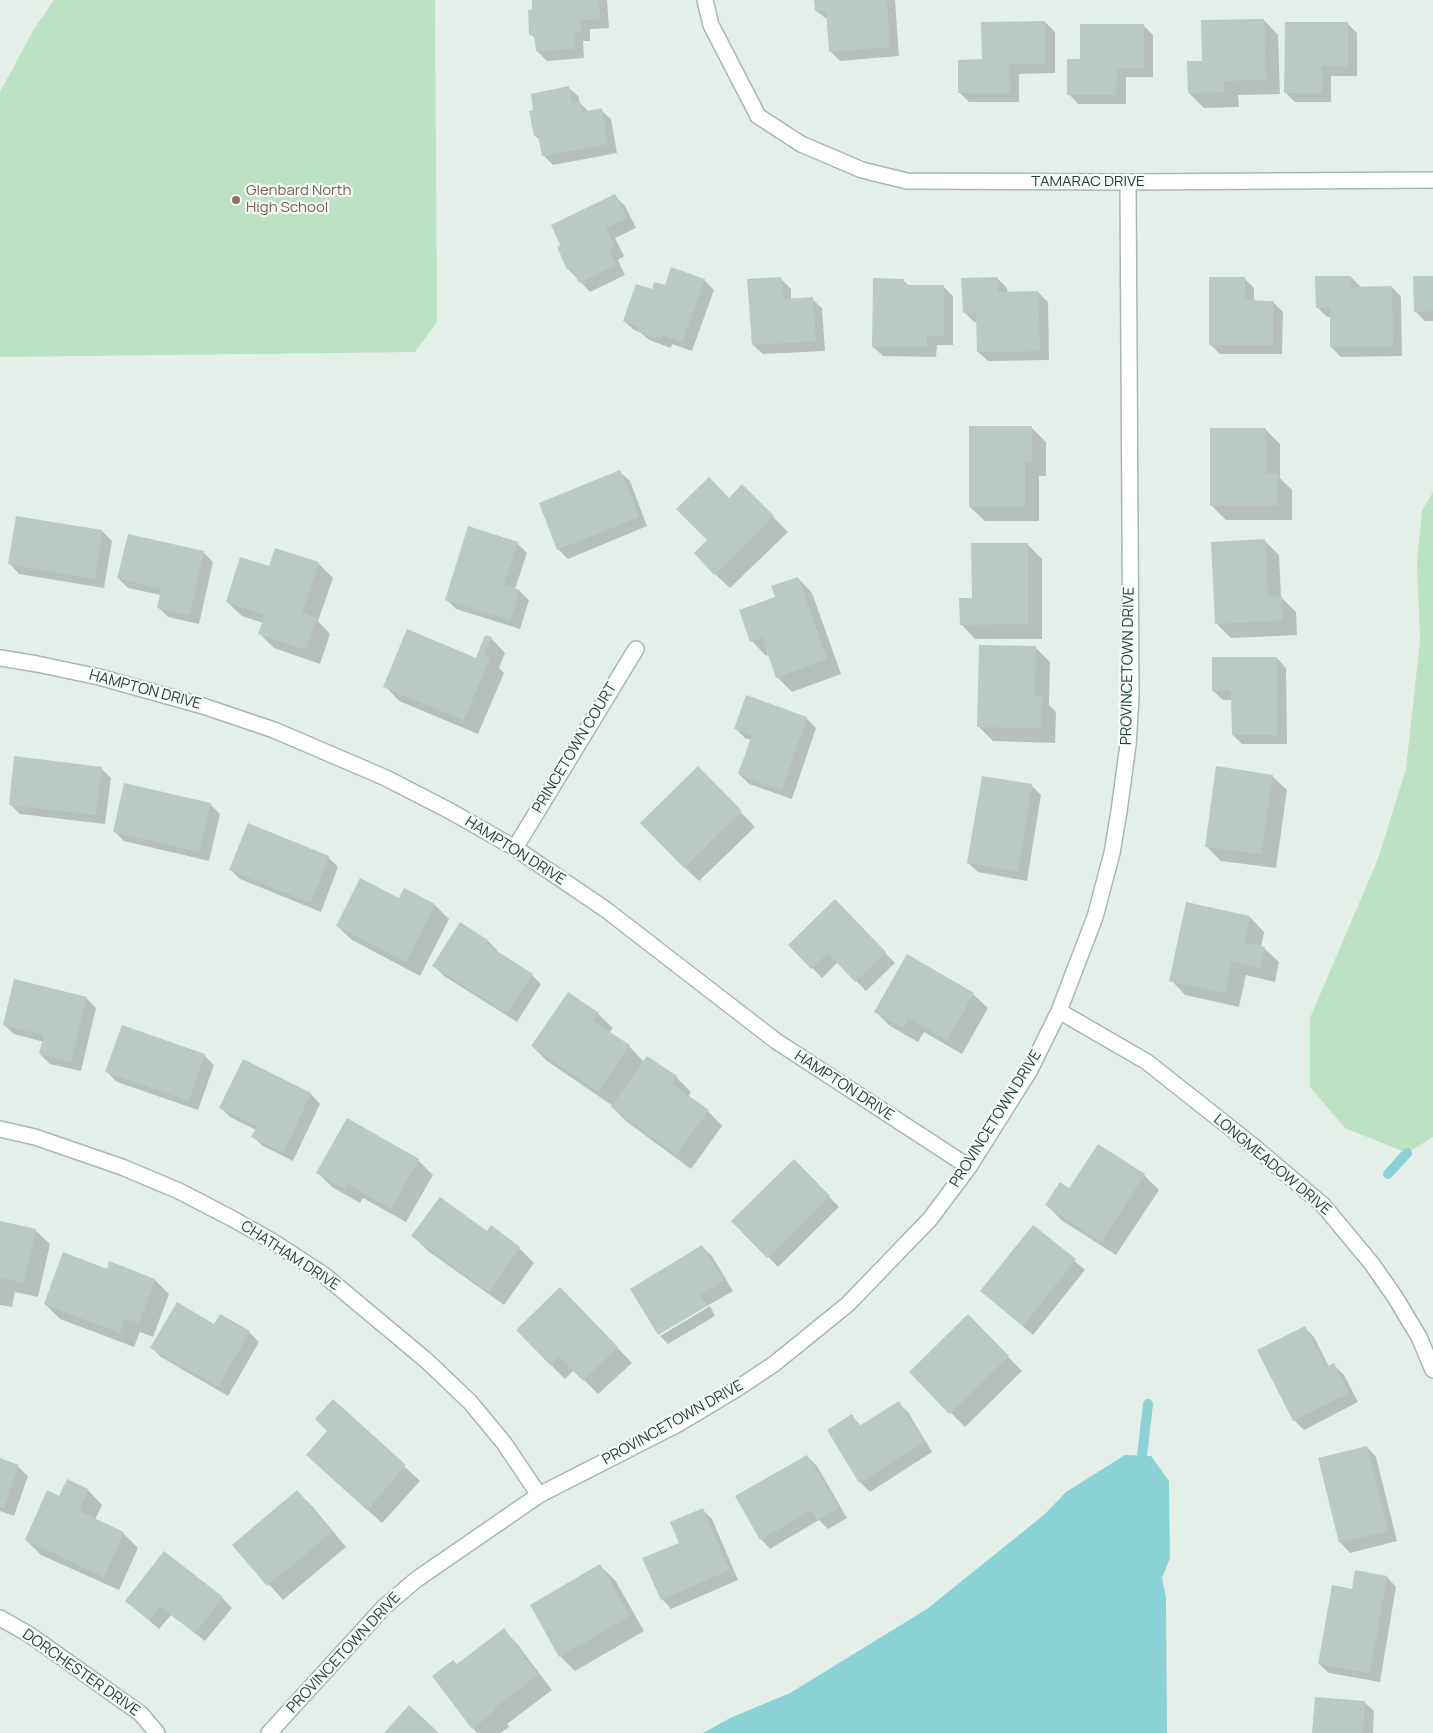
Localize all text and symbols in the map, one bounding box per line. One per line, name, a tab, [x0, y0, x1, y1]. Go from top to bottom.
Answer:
street label: TAMARAC DRIVE	[1031, 173, 1145, 191]
place label: Glenbard North High School	[246, 182, 351, 217]
marker: Glenbard North High School	[230, 194, 242, 206]
street label: PROVINCETOWN DRIVE	[1118, 587, 1138, 745]
street label: HAMPTON DRIVE	[87, 666, 203, 714]
street label: PRINCETOWN COURT	[529, 680, 621, 816]
street label: HAMPTON DRIVE	[461, 813, 569, 889]
street label: HAMPTON DRIVE	[791, 1047, 897, 1125]
street label: PROVINCETOWN DRIVE	[946, 1047, 1046, 1191]
street label: LONGMEADOW DRIVE	[1210, 1111, 1334, 1219]
street label: CHATHAM DRIVE	[237, 1217, 343, 1295]
street label: PROVINCETOWN DRIVE	[599, 1377, 747, 1469]
street label: PROVINCETOWN DRIVE	[283, 1589, 405, 1717]
street label: DORCHESTER DRIVE	[19, 1626, 143, 1720]

